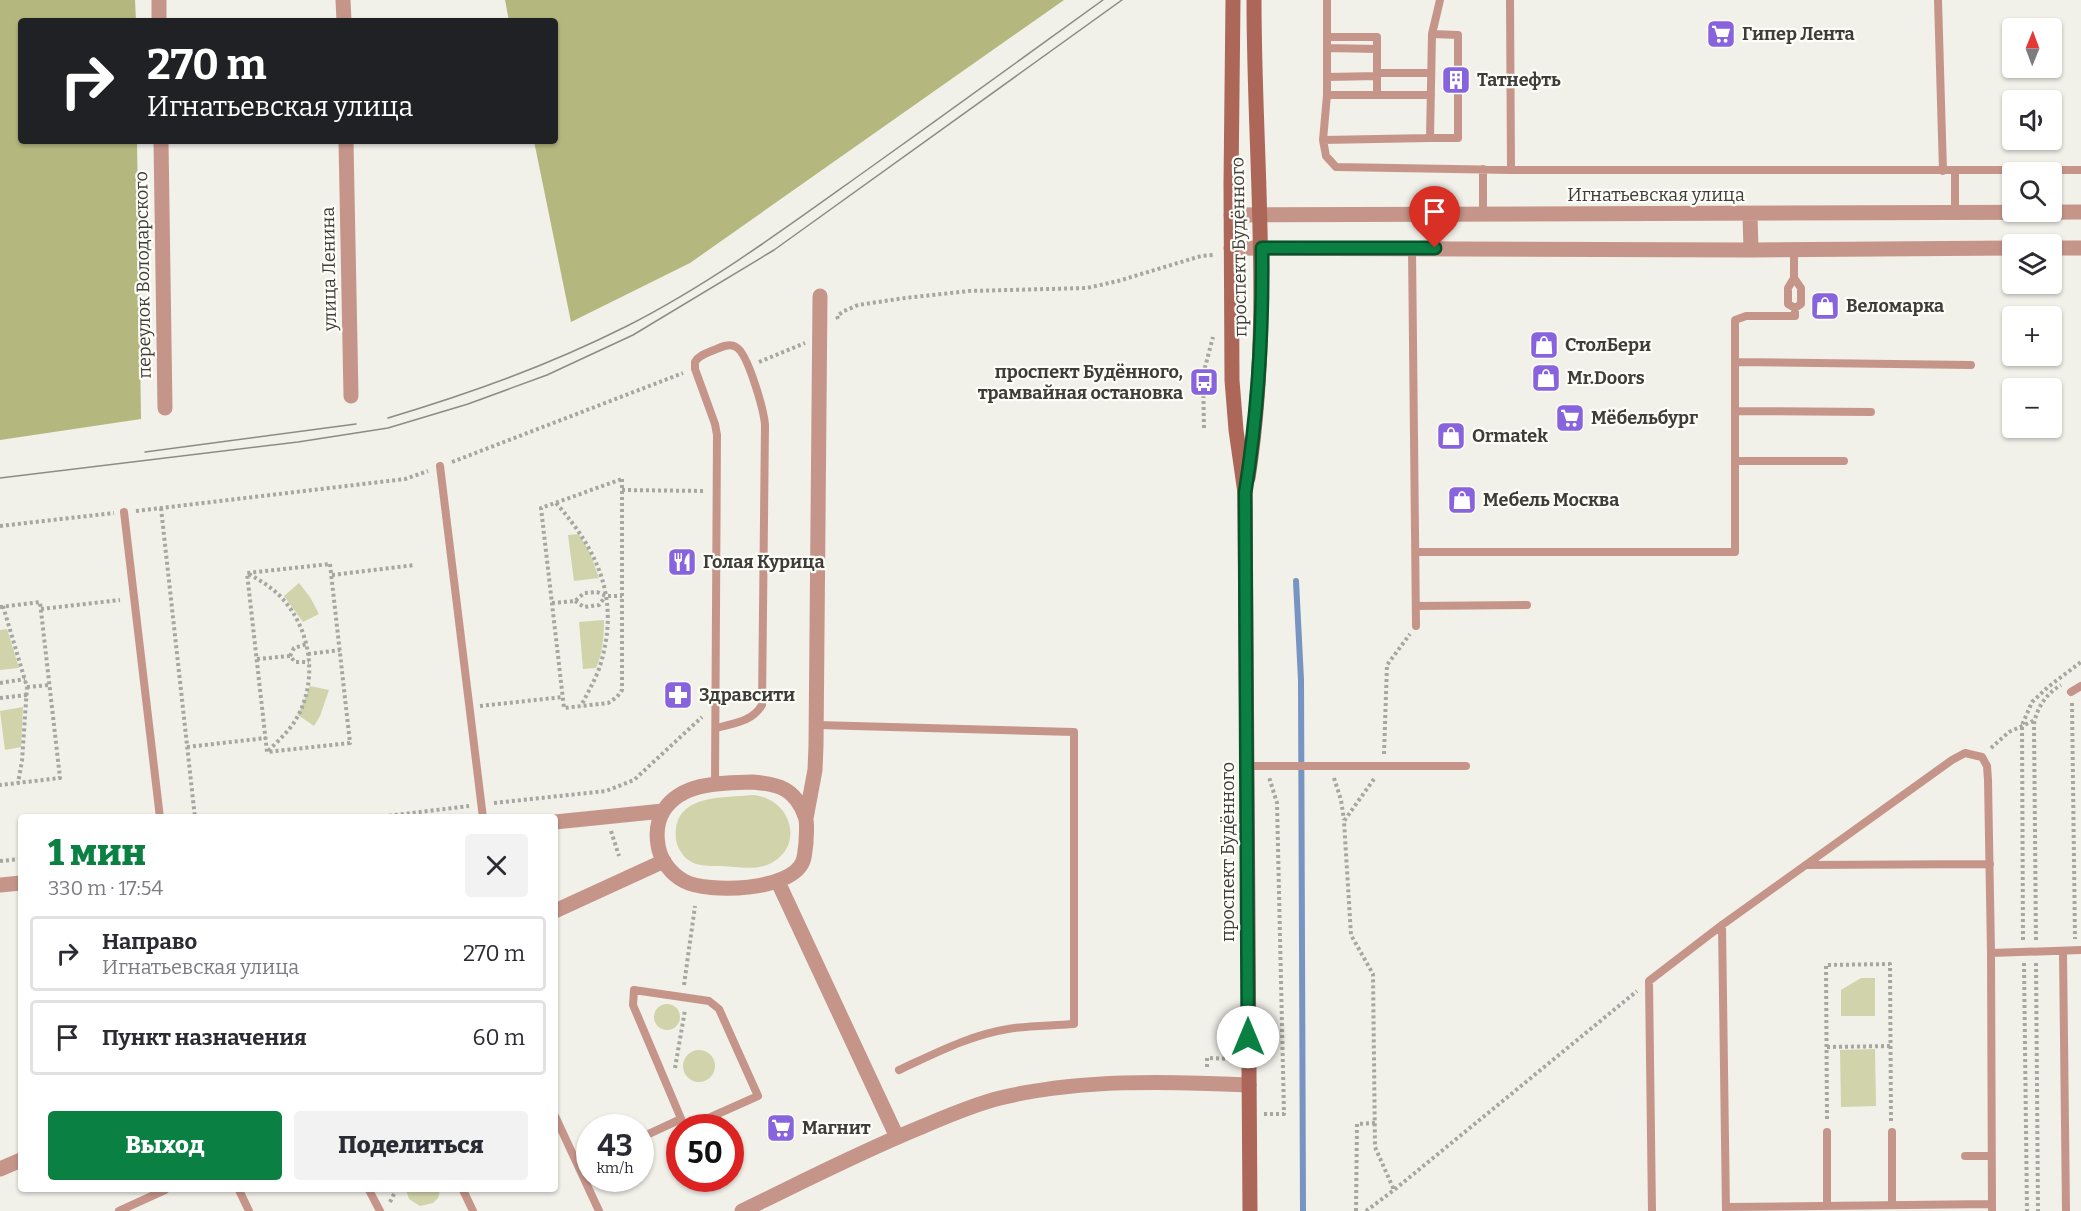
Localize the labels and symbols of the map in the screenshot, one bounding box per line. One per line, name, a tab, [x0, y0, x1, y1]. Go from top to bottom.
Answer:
supermarket icon: Гипер Лента	[1705, 18, 1737, 50]
north arrow	[2002, 18, 2062, 78]
place label: Гипер Лента	[1742, 23, 1855, 45]
building icon: Татнефть	[1440, 64, 1472, 96]
place label: Татнефть	[1477, 69, 1561, 91]
street label: проспект Будённого	[1226, 157, 1252, 337]
street label: переулок Володарского	[130, 171, 156, 379]
street label: Игнатьевская улица	[1567, 184, 1745, 206]
pin	[1409, 186, 1460, 248]
street label: улица Ленина	[317, 206, 341, 332]
shop icon: Веломарка	[1809, 290, 1841, 322]
place label: Веломарка	[1846, 295, 1944, 317]
shop icon: СтолБери	[1528, 329, 1560, 361]
place label: СтолБери	[1565, 334, 1651, 356]
place label: проспект Будённого, трамвайная остановка	[978, 361, 1183, 404]
shop icon: Mr.Doors	[1530, 362, 1562, 394]
bus stop icon: проспект Будённого, трамвайная остановка	[1188, 366, 1220, 398]
place label: Mr.Doors	[1567, 367, 1645, 389]
supermarket icon: Мёбельбург	[1554, 402, 1586, 434]
place label: Мёбельбург	[1591, 407, 1698, 429]
shop icon: Ormatek	[1435, 420, 1467, 452]
place label: Ormatek	[1472, 425, 1548, 447]
shop icon: Мебель Москва	[1446, 484, 1478, 516]
place label: Мебель Москва	[1483, 489, 1619, 511]
restaurant icon: Голая Курица	[666, 546, 698, 578]
place label: Голая Курица	[703, 551, 825, 573]
pharmacy icon: Здравсити	[662, 679, 694, 711]
place label: Здравсити	[699, 684, 795, 706]
street label: проспект Будённого	[1217, 762, 1239, 942]
position arrow	[1216, 1005, 1280, 1069]
supermarket icon: Магнит	[765, 1112, 797, 1144]
speed limit sign: 50	[666, 1114, 744, 1192]
place label: Магнит	[802, 1117, 871, 1139]

